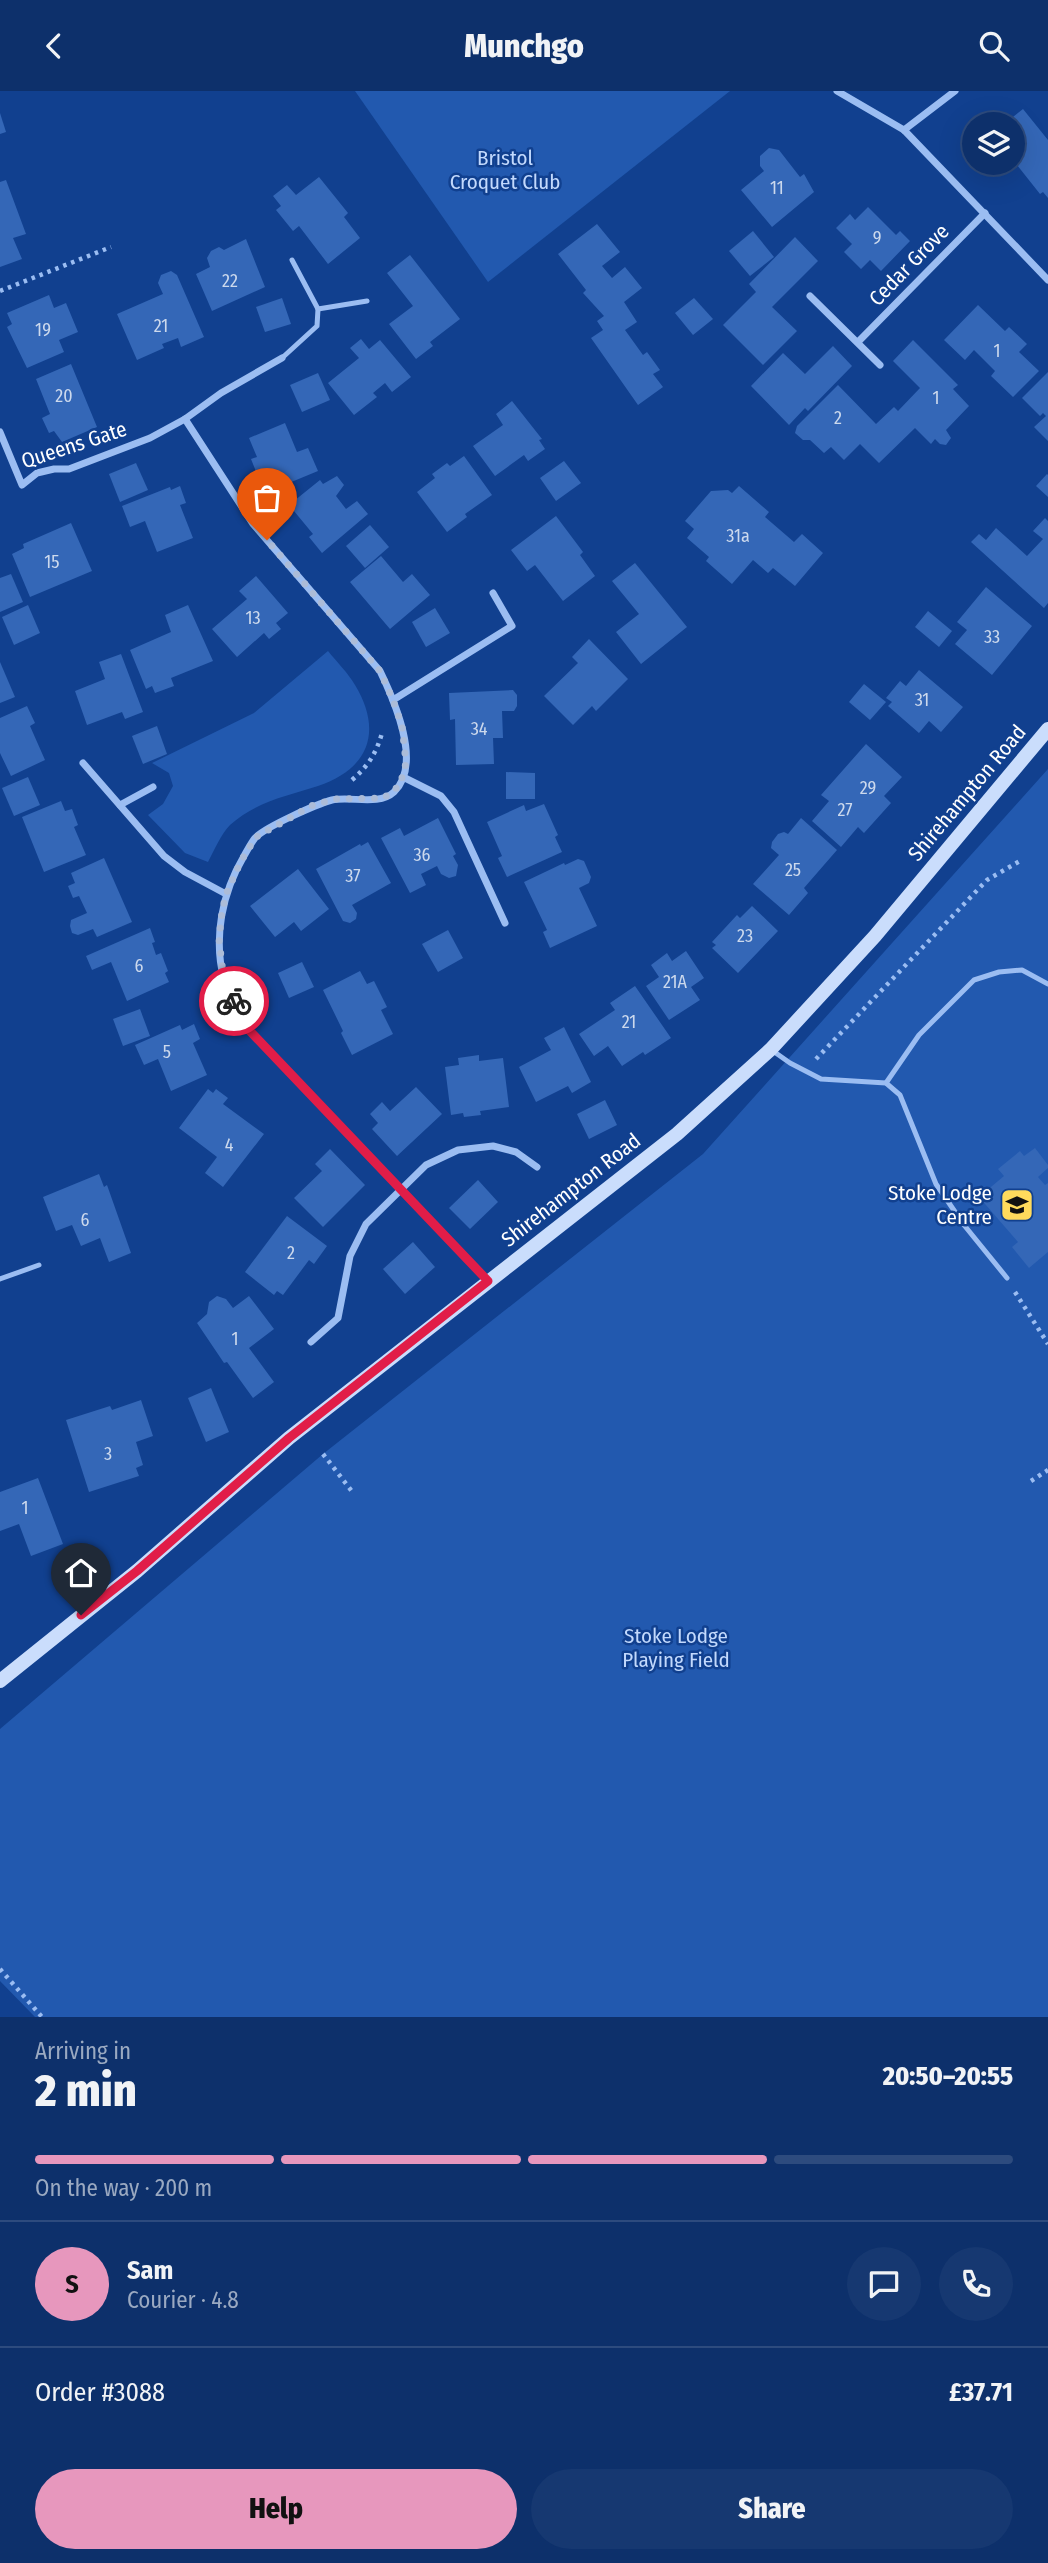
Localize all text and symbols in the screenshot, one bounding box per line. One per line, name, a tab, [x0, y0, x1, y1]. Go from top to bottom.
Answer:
icon: back	[35, 27, 73, 65]
text: Munchgo	[464, 27, 584, 65]
icon: search	[975, 27, 1013, 65]
map controls	[962, 112, 1025, 175]
button: layers	[962, 112, 1025, 175]
park label: Bristol Croquet Club	[450, 145, 560, 195]
house number: 11	[770, 177, 784, 199]
street label: Cedar Grove	[864, 219, 954, 311]
house number: 9	[873, 227, 881, 249]
house number: 22	[222, 270, 238, 292]
house number: 21	[154, 315, 168, 337]
house number: 19	[35, 319, 51, 341]
house number: 1	[993, 340, 1001, 362]
house number: 20	[55, 385, 73, 407]
house number: 1	[932, 387, 940, 409]
house number: 2	[834, 407, 842, 429]
street label: Queens Gate	[18, 416, 130, 474]
pin	[237, 468, 297, 540]
icon: bag	[248, 479, 286, 517]
house number: 31a	[726, 525, 750, 547]
house number: 15	[44, 551, 60, 573]
house number: 13	[245, 607, 261, 629]
house number: 33	[984, 626, 1000, 648]
house number: 31	[915, 689, 929, 711]
house number: 34	[471, 718, 488, 740]
street label: Shirehampton Road	[902, 720, 1032, 866]
house number: 29	[860, 777, 876, 799]
house number: 27	[837, 799, 853, 821]
house number: 36	[413, 844, 431, 866]
house number: 25	[785, 859, 801, 881]
house number: 37	[345, 865, 361, 887]
house number: 23	[737, 925, 753, 947]
house number: 6	[135, 955, 144, 977]
courier	[199, 966, 269, 1036]
house number: 21A	[663, 971, 688, 993]
icon: bike	[215, 982, 253, 1020]
house number: 21	[622, 1011, 636, 1033]
house number: 5	[163, 1041, 171, 1063]
street label: Shirehampton Road	[496, 1128, 646, 1252]
house number: 4	[225, 1134, 234, 1156]
place label: Stoke Lodge Centre	[888, 1180, 992, 1230]
school or university icon: Stoke Lodge Centre	[998, 1186, 1036, 1224]
house number: 6	[81, 1209, 90, 1231]
house number: 2	[287, 1242, 295, 1264]
house number: 1	[231, 1328, 239, 1350]
house number: 3	[104, 1443, 112, 1465]
house number: 1	[21, 1497, 29, 1519]
pin	[51, 1543, 111, 1615]
icon: home	[62, 1554, 100, 1592]
park label: Stoke Lodge Playing Field	[622, 1623, 730, 1673]
text: Arriving in	[35, 2037, 131, 2065]
text: 20:50–20:55	[883, 2061, 1013, 2092]
text: 2 min	[35, 2063, 137, 2118]
text: On the way · 200 m	[35, 2174, 212, 2202]
button: chat	[847, 2247, 921, 2321]
button: phone	[939, 2247, 1013, 2321]
text: Sam	[127, 2255, 173, 2286]
text: S	[65, 2269, 79, 2300]
text: Courier · 4.8	[127, 2286, 239, 2314]
text: Order #3088	[35, 2377, 165, 2408]
text: £37.71	[949, 2377, 1013, 2408]
button: Help	[35, 2469, 517, 2549]
button: Share	[531, 2469, 1013, 2549]

